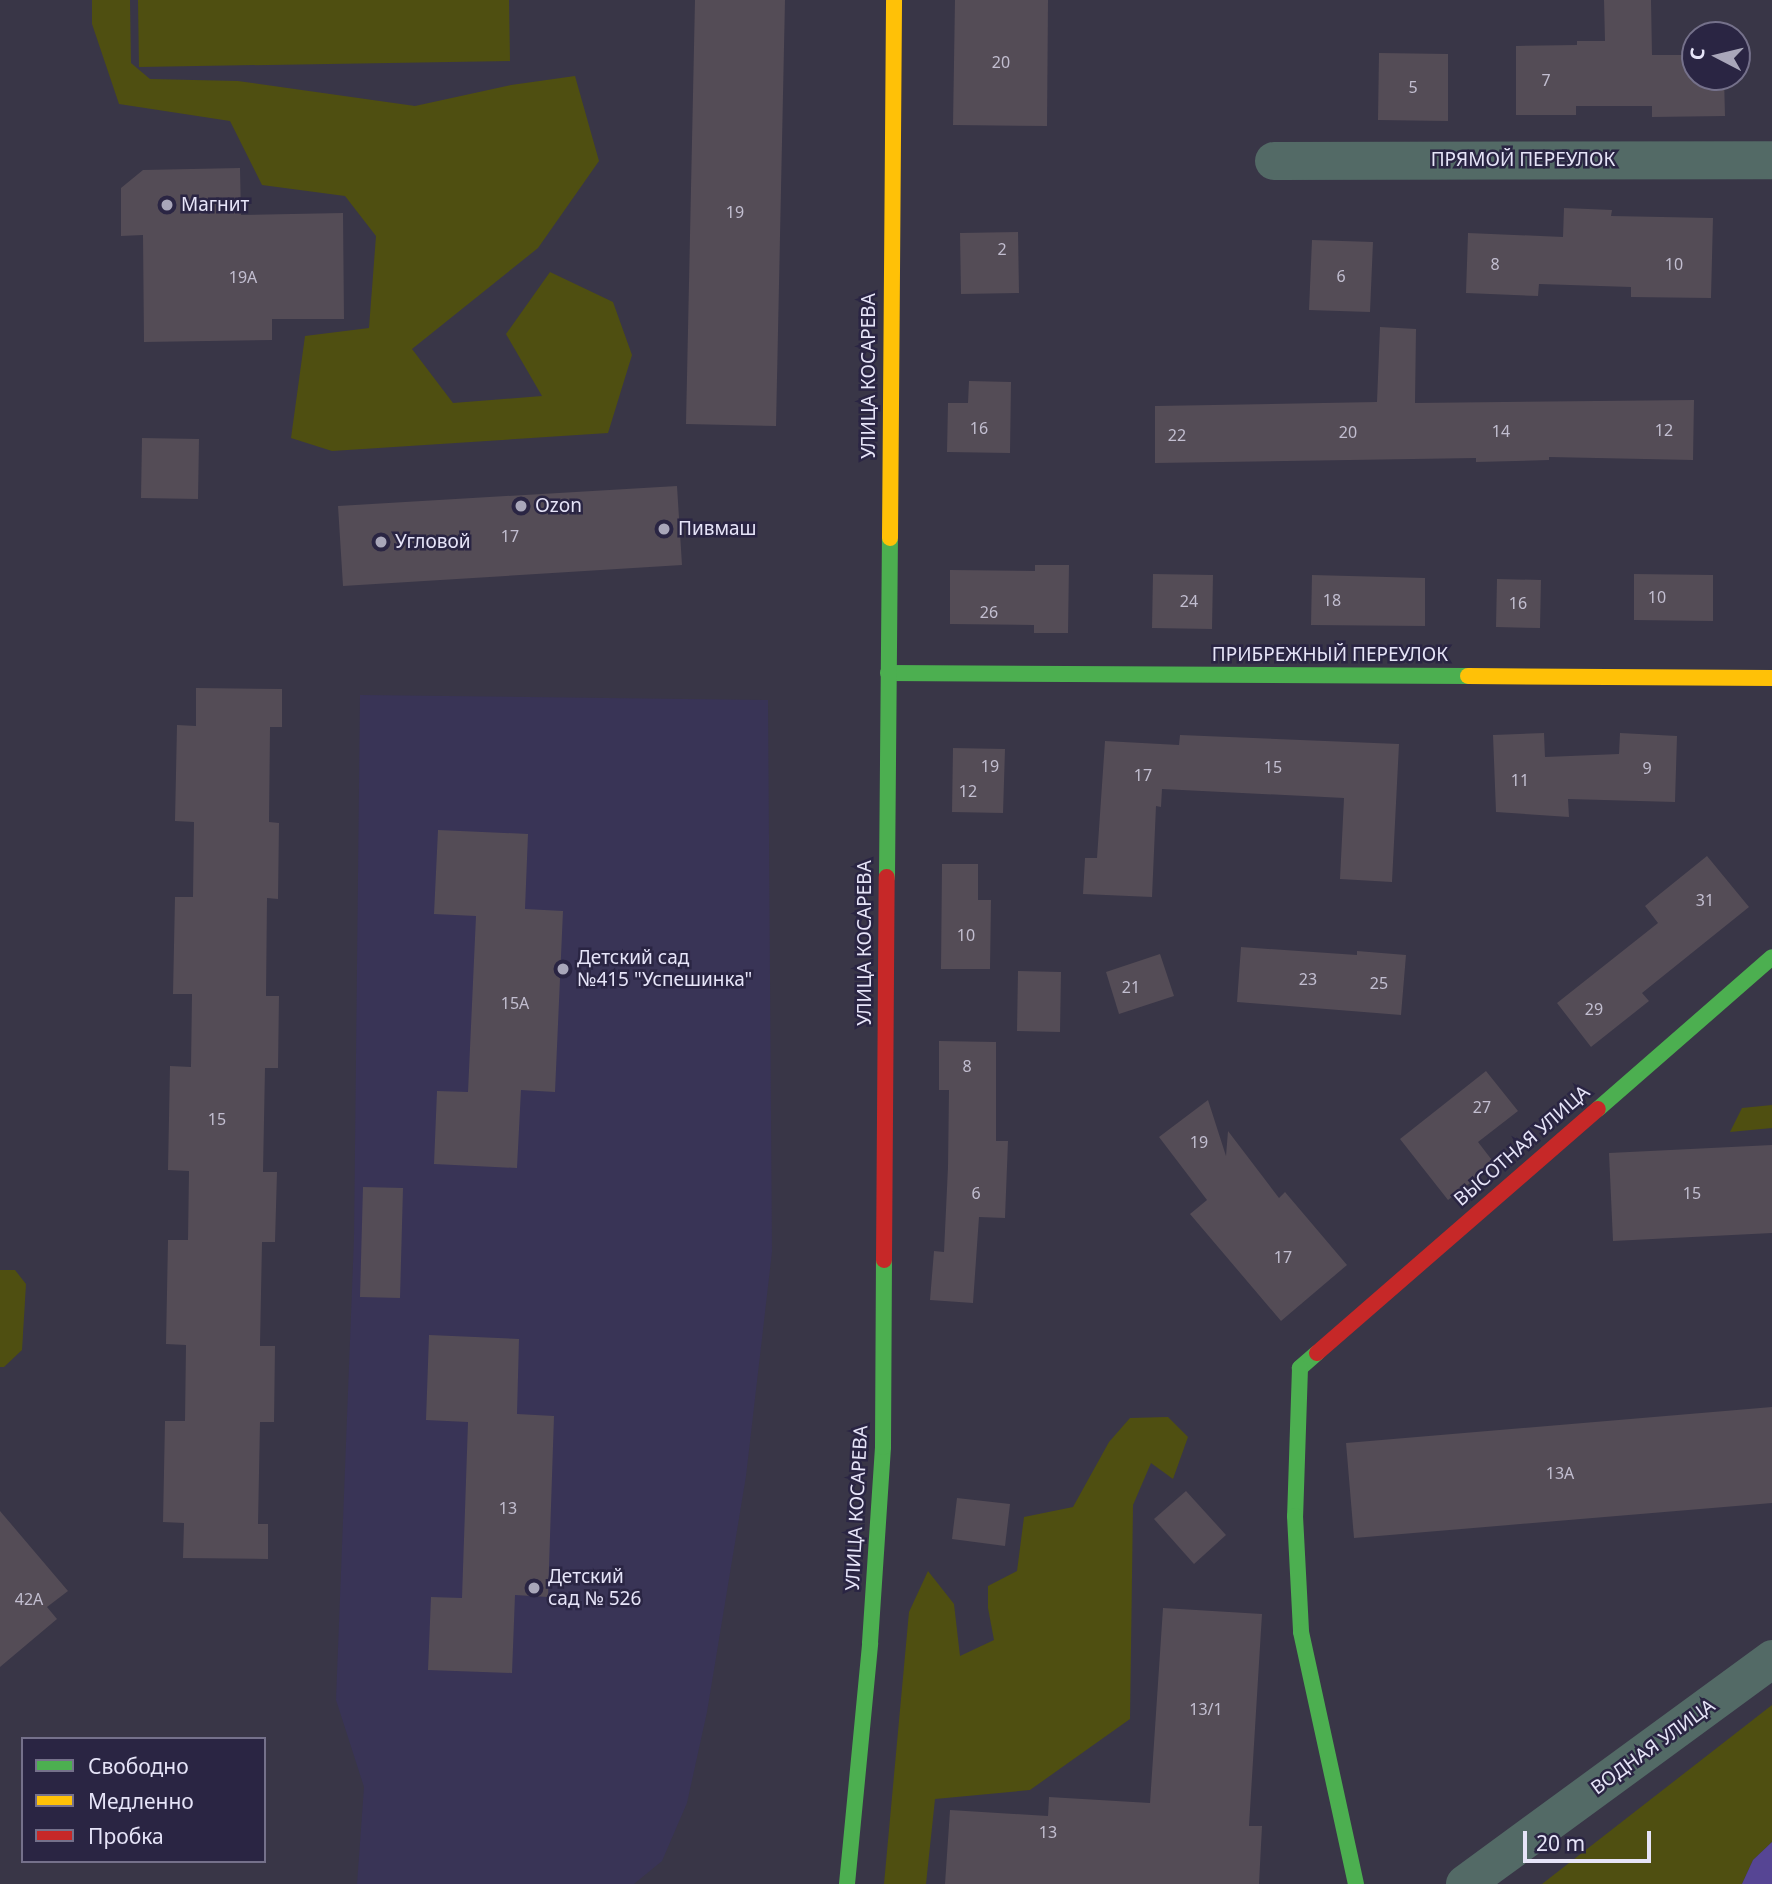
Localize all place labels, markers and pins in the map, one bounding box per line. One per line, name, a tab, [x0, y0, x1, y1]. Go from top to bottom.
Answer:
place label: Магнит	[181, 194, 249, 216]
marker: Магнит	[159, 197, 175, 213]
place label: Ozon	[535, 495, 582, 517]
marker: Ozon	[513, 498, 529, 514]
place label: Пивмаш	[678, 518, 757, 540]
marker: Пивмаш	[656, 521, 672, 537]
place label: Угловой	[395, 531, 471, 553]
marker: Угловой	[373, 534, 389, 550]
place label: Детский сад №415 "Успешинка"	[577, 947, 752, 991]
marker: Детский сад №415 "Успешинка"	[555, 961, 571, 977]
place label: Детcкий сад № 526	[548, 1566, 641, 1610]
marker: Детcкий сад № 526	[526, 1580, 542, 1596]

